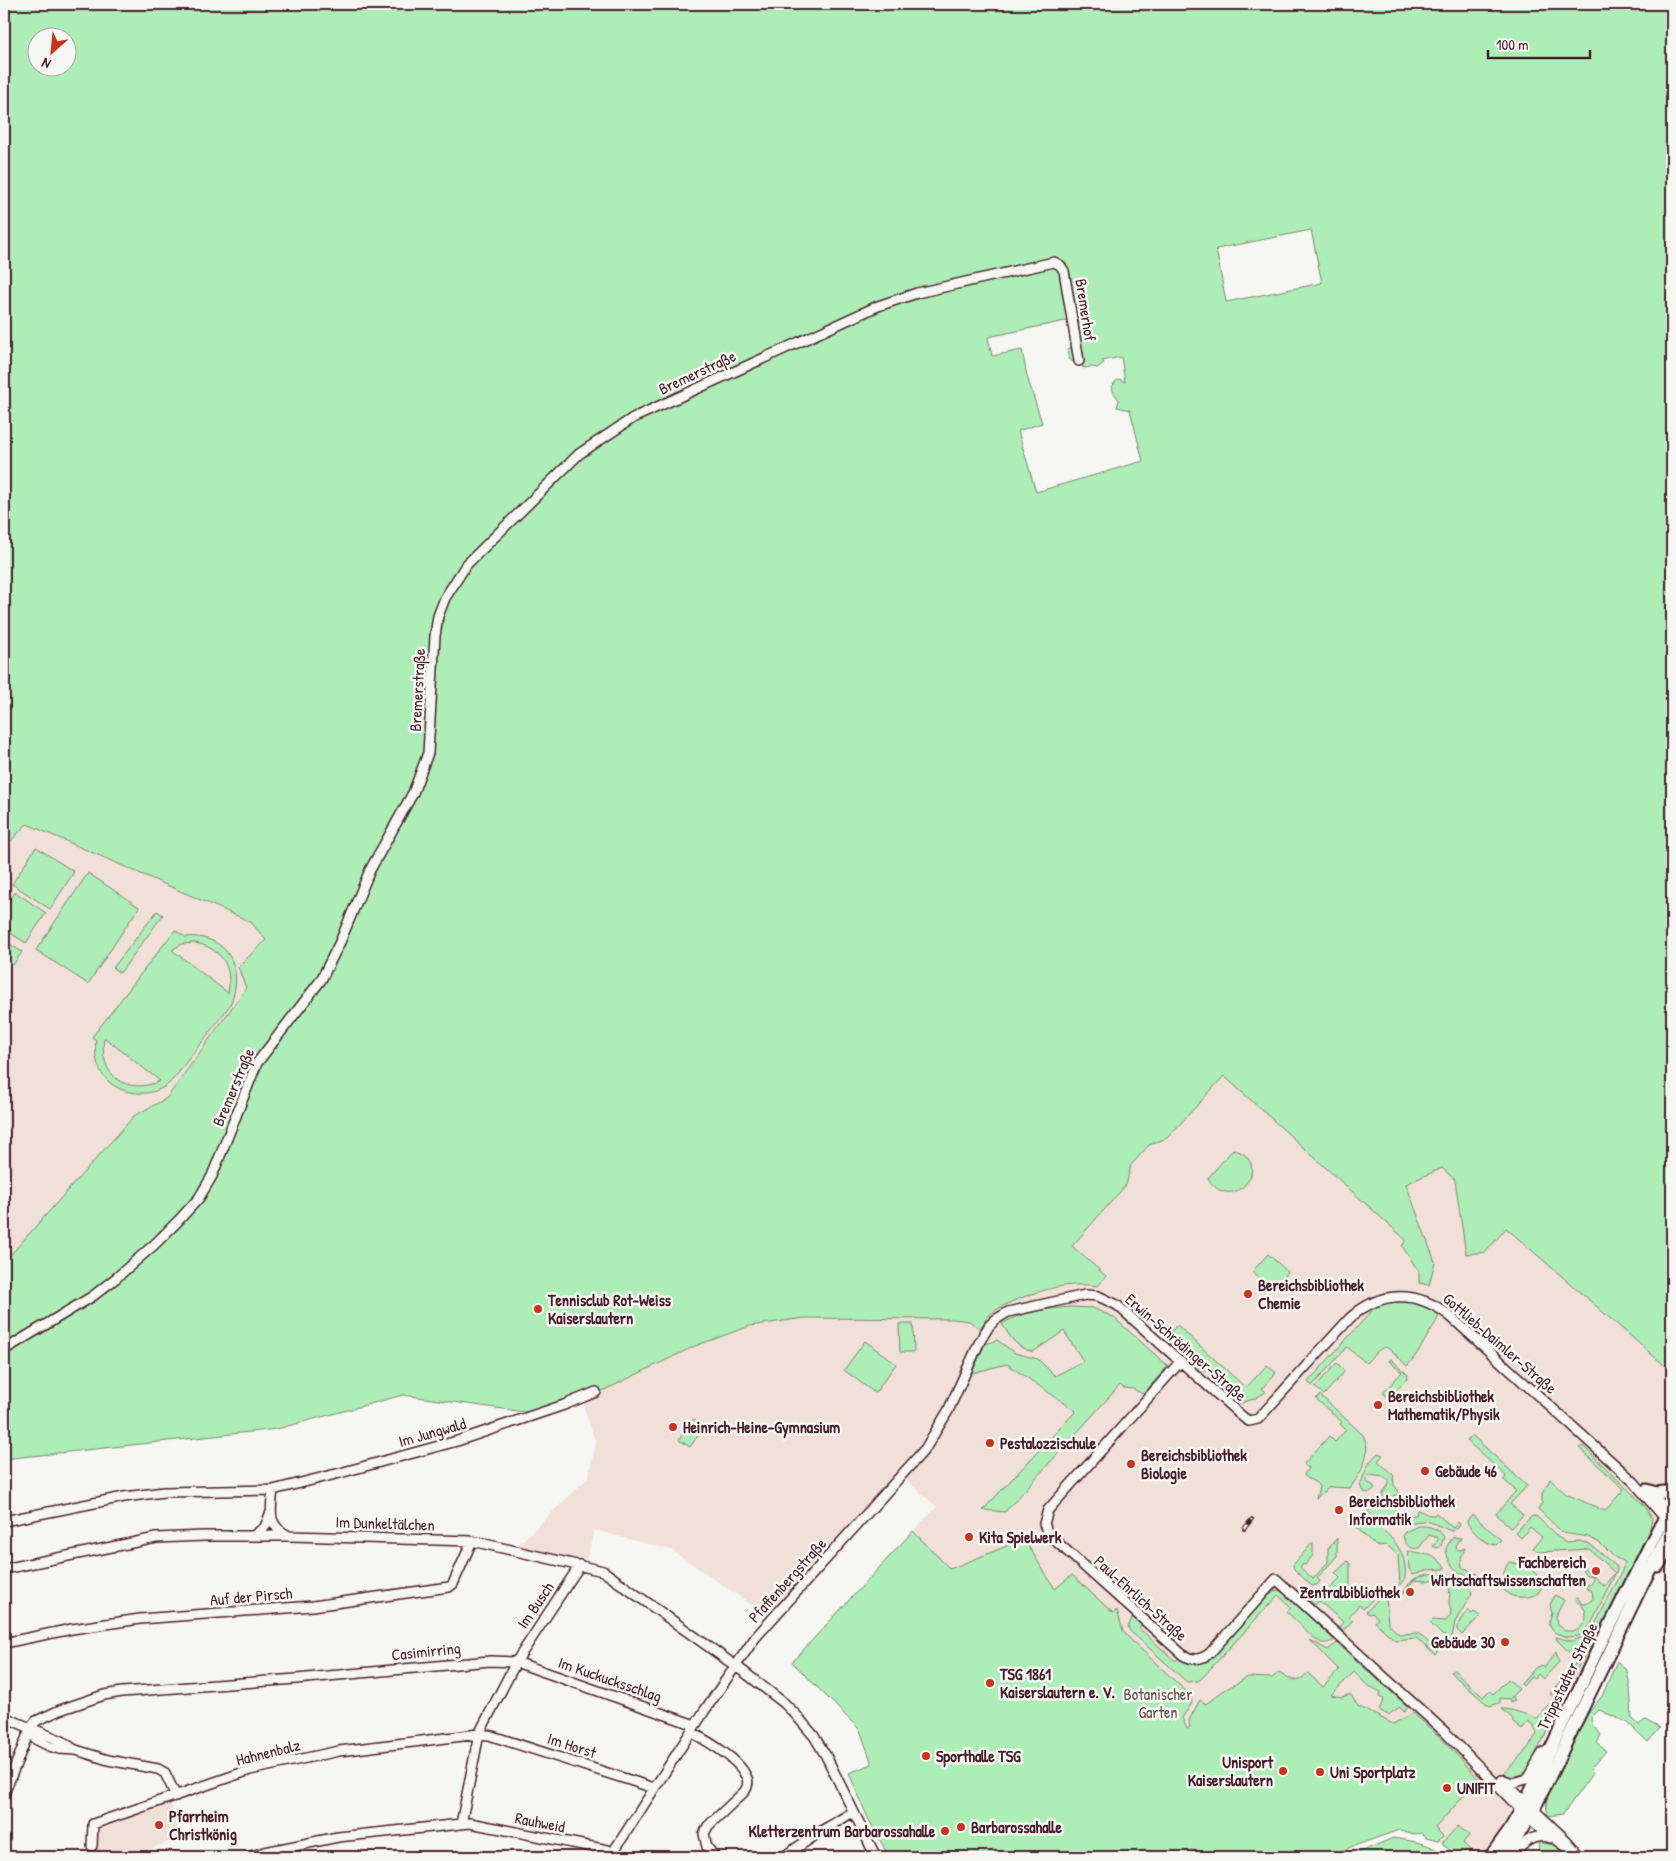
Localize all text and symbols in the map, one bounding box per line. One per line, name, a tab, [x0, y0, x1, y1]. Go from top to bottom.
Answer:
north arrow	[28, 28, 78, 78]
scale bar	[1488, 28, 1591, 60]
text: 100 m	[1496, 34, 1529, 55]
text: N	[38, 54, 54, 74]
street label: Bremerhof	[1070, 277, 1102, 343]
street label: Bremerstraße	[655, 344, 740, 400]
street label: Bremerstraße	[404, 647, 430, 732]
street label: Bremerstraße	[207, 1044, 260, 1129]
place label: Bereichsbibliothek Chemie	[1258, 1274, 1364, 1314]
street label: Gottlieb-Daimler-Straße	[1438, 1287, 1562, 1399]
street label: Erwin-Schrödinger-Straße	[1121, 1288, 1252, 1406]
marker: Bereichsbibliothek Chemie	[1242, 1288, 1254, 1300]
place label: Tennisclub Rot-Weiss Kaiserslautern	[547, 1289, 672, 1329]
marker: Tennisclub Rot-Weiss Kaiserslautern	[532, 1303, 544, 1315]
place label: Bereichsbibliothek Mathematik/Physik	[1388, 1385, 1500, 1426]
marker: Bereichsbibliothek Mathematik/Physik	[1372, 1399, 1384, 1411]
street label: Im Jungwald	[396, 1412, 468, 1452]
place label: Heinrich-Heine-Gymnasium	[683, 1416, 840, 1439]
marker: Heinrich-Heine-Gymnasium	[667, 1421, 679, 1433]
place label: Pestalozzischule	[1000, 1432, 1097, 1454]
marker: Pestalozzischule	[984, 1437, 996, 1449]
place label: Bereichsbibliothek Biologie	[1141, 1444, 1247, 1485]
marker: Bereichsbibliothek Biologie	[1125, 1458, 1137, 1470]
place label: Gebäude 46	[1435, 1460, 1498, 1482]
marker: Gebäude 46	[1419, 1465, 1431, 1477]
place label: Bereichsbibliothek Informatik	[1349, 1490, 1455, 1530]
marker: Bereichsbibliothek Informatik	[1333, 1504, 1345, 1516]
street label: Im Dunkeltälchen	[335, 1510, 435, 1536]
place label: Kita Spielwerk	[979, 1526, 1062, 1549]
marker: Kita Spielwerk	[963, 1531, 975, 1543]
street label: Pfaffenbergstraße	[743, 1532, 831, 1627]
street label: Paul-Ehrlich-Straße	[1090, 1550, 1193, 1646]
place label: Fachbereich Wirtschaftswissenschaften	[1431, 1551, 1586, 1591]
marker: Fachbereich Wirtschaftswissenschaften	[1590, 1565, 1602, 1577]
street label: Im Busch	[511, 1577, 559, 1633]
street label: Auf der Pirsch	[209, 1581, 293, 1611]
place label: Zentralbibliothek	[1300, 1581, 1400, 1603]
marker: Zentralbibliothek	[1404, 1586, 1416, 1598]
street label: Trippstadter Straße	[1531, 1618, 1603, 1733]
place label: Gebäude 30	[1431, 1631, 1495, 1653]
street label: Casimirring	[390, 1636, 462, 1666]
marker: Gebäude 30	[1499, 1636, 1511, 1648]
street label: Im Kuckucksschlag	[555, 1651, 665, 1707]
place label: TSG 1861 Kaiserslautern e. V.	[999, 1663, 1115, 1703]
marker: TSG 1861 Kaiserslautern e. V.	[984, 1677, 996, 1689]
park label: Botanischer Garten	[1124, 1683, 1192, 1723]
street label: Im Horst	[545, 1727, 600, 1763]
street label: Hahnenbalz	[234, 1733, 302, 1771]
place label: Sporthalle TSG	[936, 1745, 1021, 1768]
marker: Sporthalle TSG	[920, 1750, 932, 1762]
place label: Unisport Kaiserslautern	[1188, 1751, 1273, 1791]
place label: Uni Sportplatz	[1330, 1761, 1415, 1784]
marker: Unisport Kaiserslautern	[1277, 1765, 1289, 1777]
marker: Uni Sportplatz	[1314, 1766, 1326, 1778]
place label: UNIFIT	[1457, 1777, 1496, 1799]
marker: UNIFIT	[1441, 1782, 1453, 1794]
place label: Pfarrheim Christkönig	[169, 1805, 237, 1846]
street label: Rauhweid	[513, 1806, 567, 1838]
place label: Barbarossahalle	[971, 1816, 1062, 1838]
marker: Pfarrheim Christkönig	[153, 1819, 165, 1831]
place label: Kletterzentrum Barbarossahalle	[749, 1820, 936, 1842]
marker: Barbarossahalle	[955, 1821, 967, 1833]
marker: Kletterzentrum Barbarossahalle	[939, 1825, 951, 1837]

